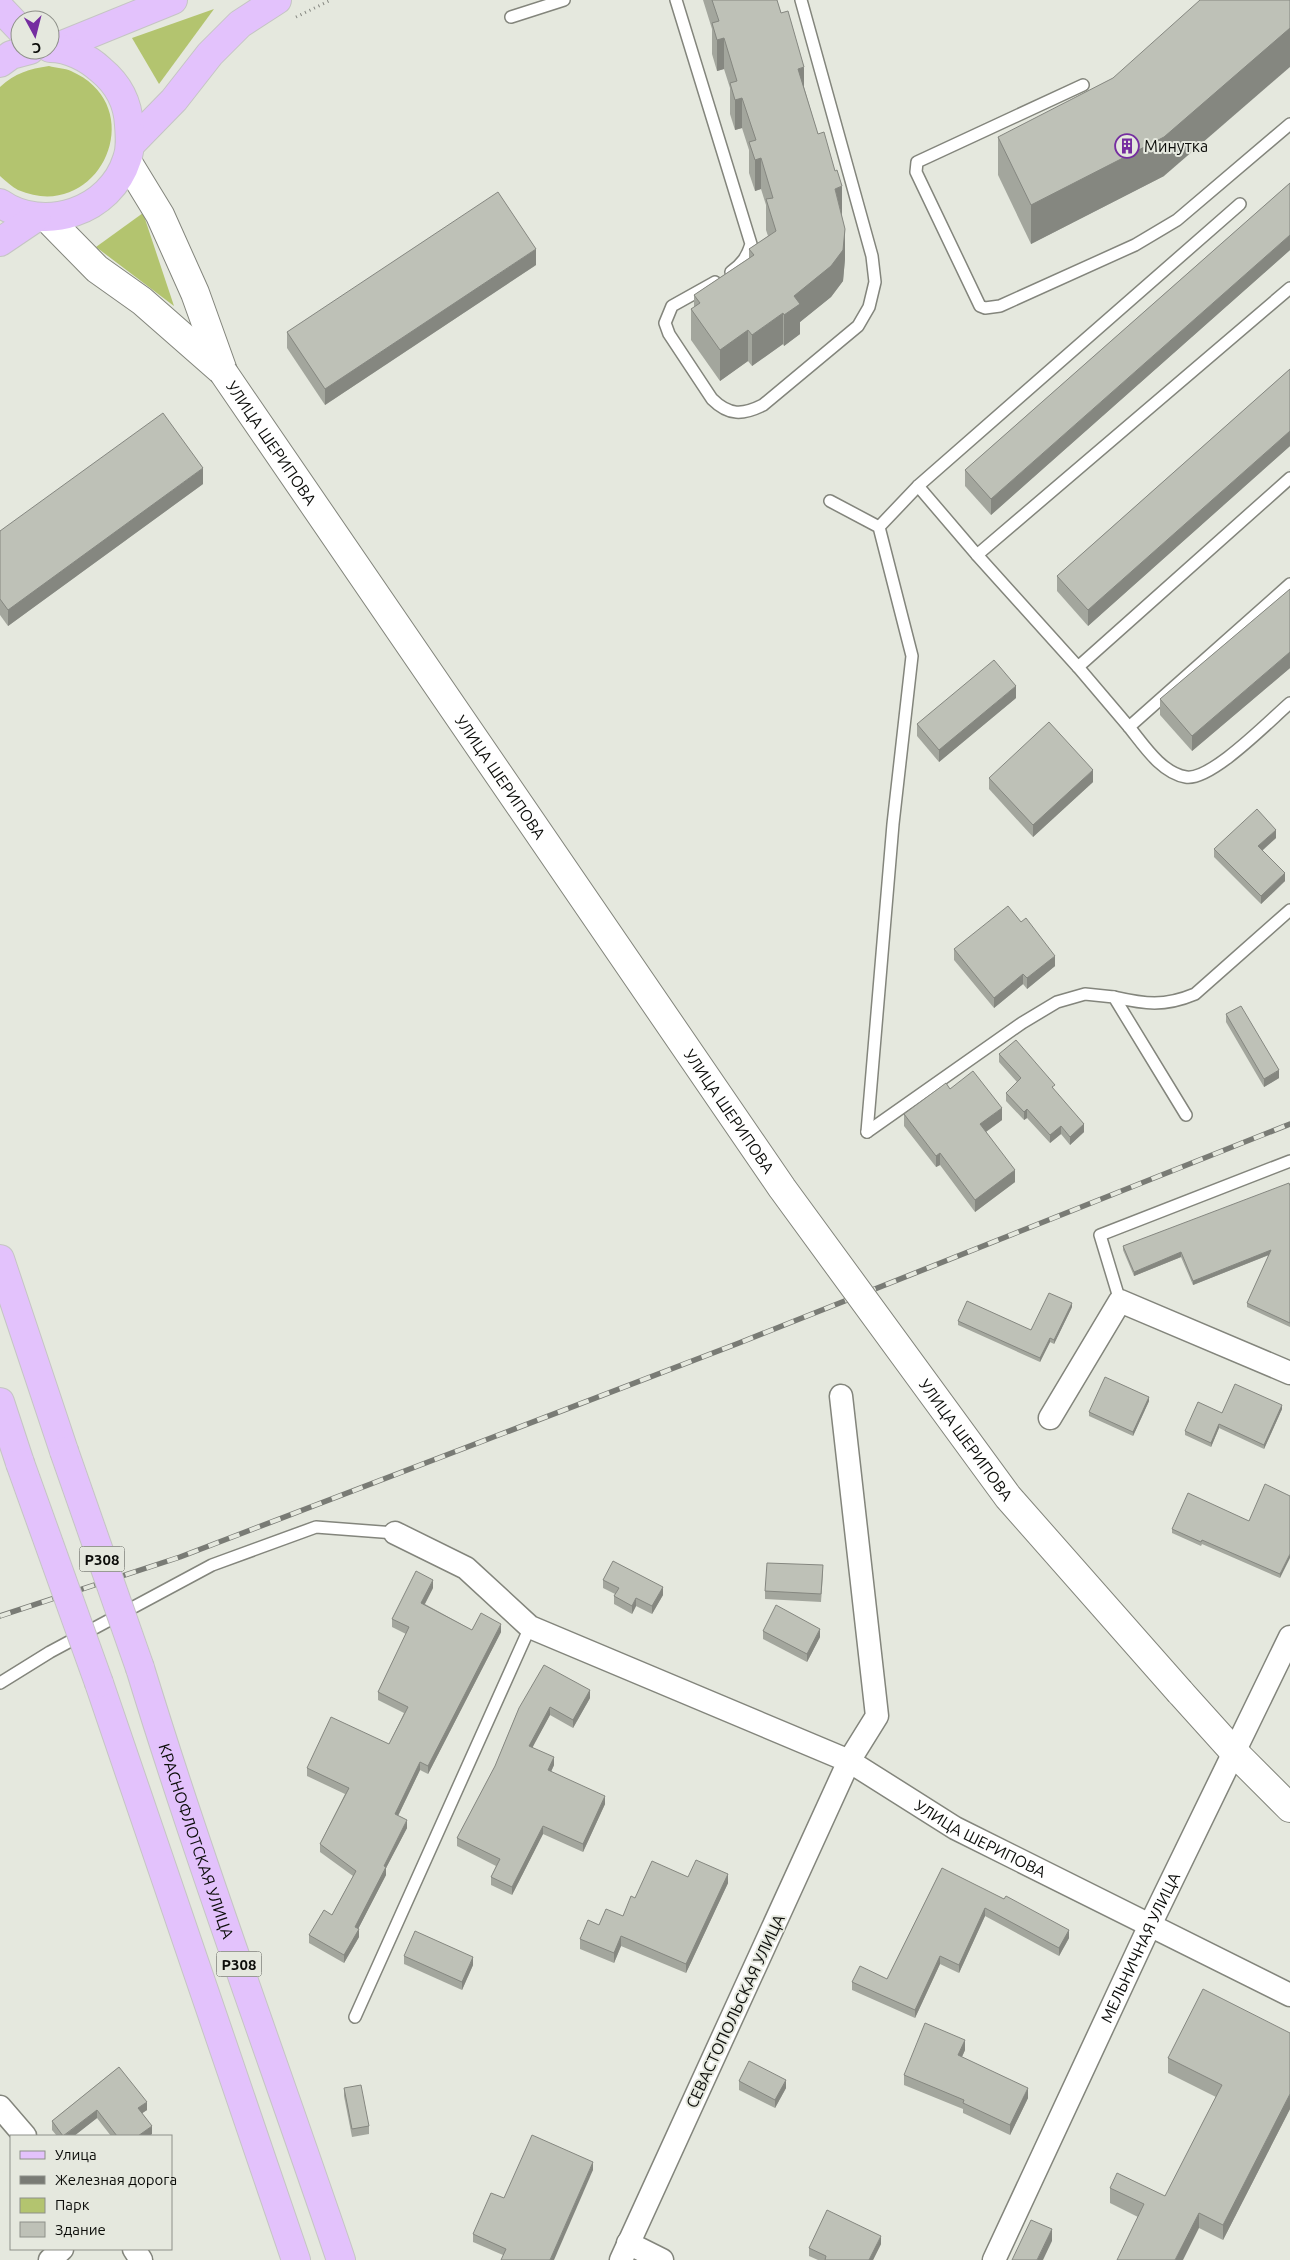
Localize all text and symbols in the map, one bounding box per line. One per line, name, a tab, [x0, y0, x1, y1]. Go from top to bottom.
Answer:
north arrow	[10, 10, 60, 60]
text: С	[31, 39, 42, 56]
building icon: Минутка	[1114, 133, 1140, 159]
place label: Минутка	[1144, 137, 1208, 155]
street label: УЛИЦА ШЕРИПОВА	[223, 378, 321, 509]
street label: УЛИЦА ШЕРИПОВА	[452, 712, 550, 843]
street label: УЛИЦА ШЕРИПОВА	[681, 1046, 778, 1177]
street label: УЛИЦА ШЕРИПОВА	[916, 1375, 1017, 1504]
road number: P308	[80, 1546, 124, 1572]
street label: КРАСНОФЛОТСКАЯ УЛИЦА	[155, 1741, 238, 1942]
street label: УЛИЦА ШЕРИПОВА	[912, 1796, 1050, 1881]
street label: МЕЛЬНИЧНАЯ УЛИЦА	[1097, 1869, 1184, 2026]
street label: СЕВАСТОПОЛЬСКАЯ УЛИЦА	[682, 1911, 788, 2111]
road number: P308	[216, 1952, 262, 1976]
legend	[10, 2135, 172, 2250]
text: Улица	[55, 2146, 97, 2163]
text: Железная дорога	[55, 2171, 177, 2188]
text: Парк	[55, 2196, 90, 2213]
text: Здание	[55, 2221, 106, 2238]

